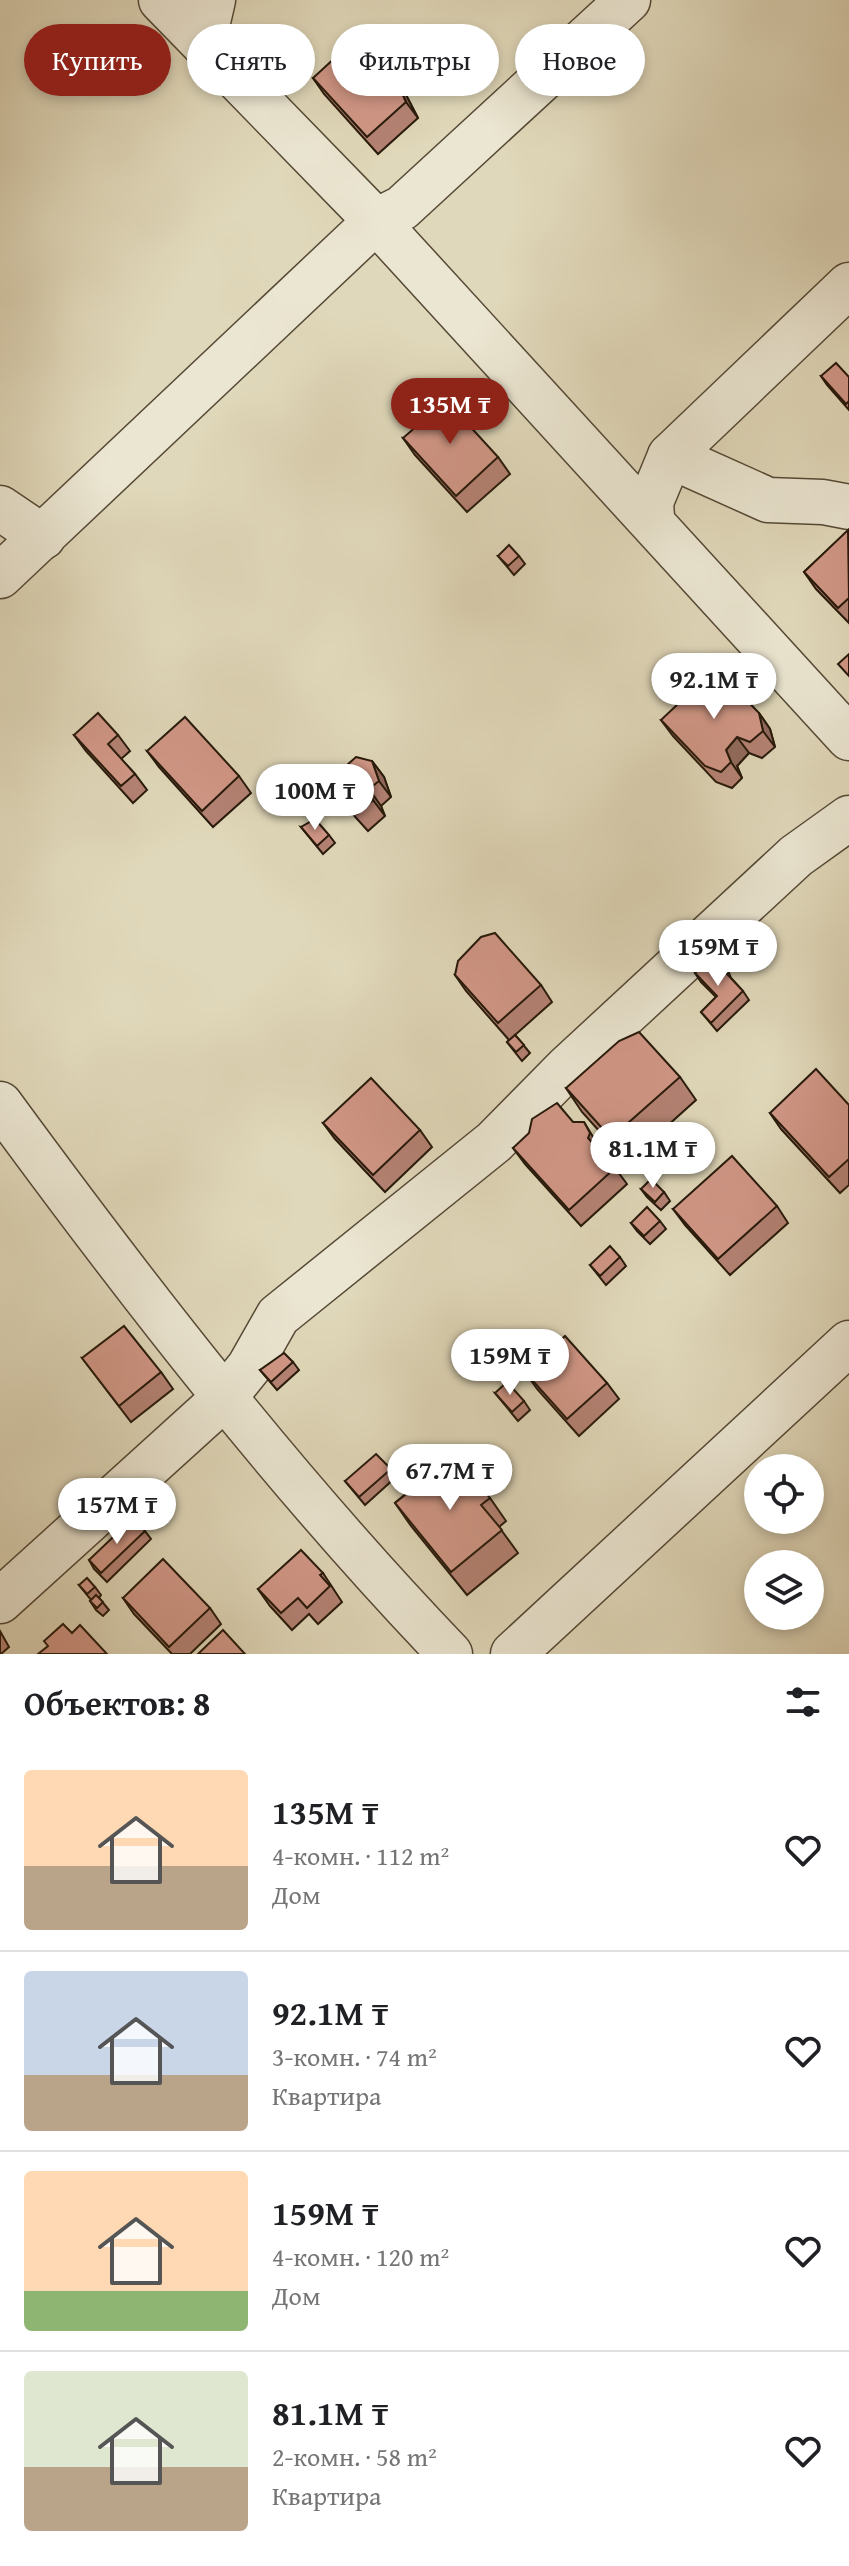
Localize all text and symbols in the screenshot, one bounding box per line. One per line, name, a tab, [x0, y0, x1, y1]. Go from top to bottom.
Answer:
chip: Купить	[24, 24, 171, 96]
chip: Снять	[187, 24, 315, 96]
chip: Фильтры	[331, 24, 499, 96]
chip: Новое	[515, 24, 645, 96]
pin: 135M ₸	[385, 378, 515, 446]
text: 135M ₸	[409, 384, 491, 423]
pin: 92.1M ₸	[640, 653, 788, 721]
text: 92.1M ₸	[669, 659, 759, 698]
pin: 100M ₸	[250, 764, 380, 832]
text: 100M ₸	[274, 770, 356, 809]
pin: 159M ₸	[653, 920, 783, 988]
text: 159M ₸	[677, 926, 759, 965]
pin: 81.1M ₸	[579, 1122, 727, 1190]
text: 81.1M ₸	[608, 1128, 698, 1167]
pin: 159M ₸	[445, 1329, 575, 1397]
text: 159M ₸	[469, 1335, 551, 1374]
pin: 67.7M ₸	[376, 1444, 524, 1512]
text: 67.7M ₸	[405, 1450, 495, 1489]
map controls	[744, 1454, 824, 1630]
button: locate	[744, 1454, 824, 1534]
pin: 157M ₸	[52, 1478, 182, 1546]
text: 157M ₸	[76, 1484, 158, 1523]
button: layers	[744, 1550, 824, 1630]
text: Объектов: 8	[24, 1678, 210, 1727]
icon: filters	[781, 1680, 825, 1724]
text: 135M ₸	[272, 1787, 379, 1836]
icon: home	[88, 1802, 184, 1898]
icon: heart	[781, 1828, 825, 1872]
text: 4-комн. · 112 m²	[272, 1836, 449, 1875]
text: Дом	[272, 1875, 320, 1914]
text: 92.1M ₸	[272, 1988, 389, 2037]
icon: home	[88, 2003, 184, 2099]
icon: heart	[781, 2029, 825, 2073]
text: 3-комн. · 74 m²	[272, 2037, 437, 2076]
text: Квартира	[272, 2076, 381, 2115]
text: 159M ₸	[272, 2188, 379, 2237]
icon: home	[88, 2203, 184, 2299]
icon: heart	[781, 2229, 825, 2273]
text: 4-комн. · 120 m²	[272, 2237, 449, 2276]
text: Дом	[272, 2276, 320, 2315]
text: 81.1M ₸	[272, 2388, 389, 2437]
icon: home	[88, 2403, 184, 2499]
icon: heart	[781, 2429, 825, 2473]
text: 2-комн. · 58 m²	[272, 2437, 437, 2476]
text: Квартира	[272, 2476, 381, 2515]

